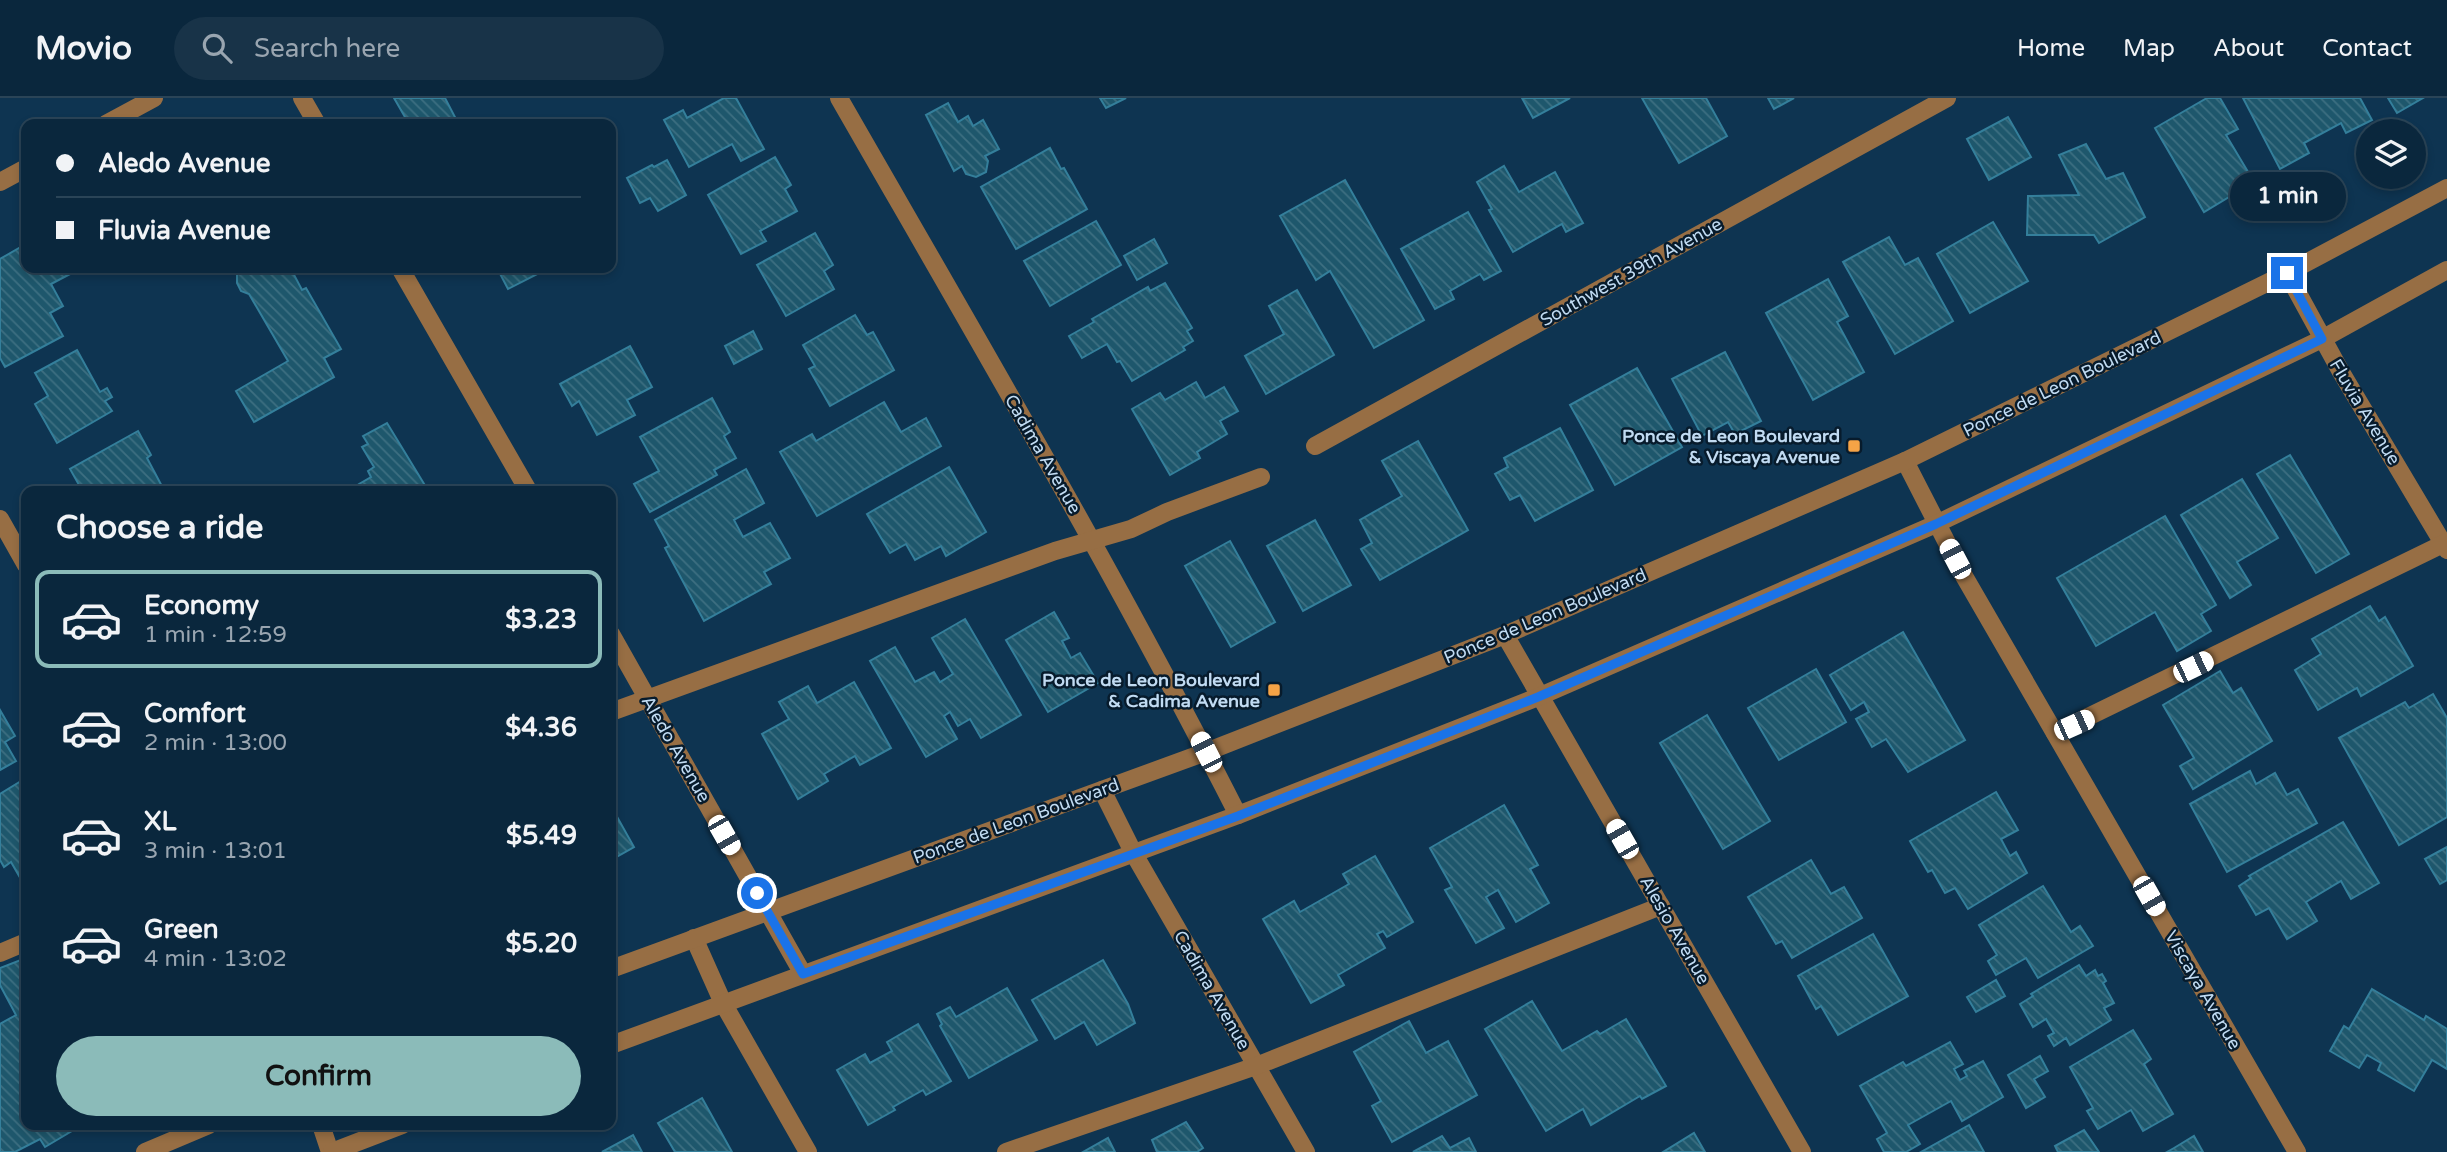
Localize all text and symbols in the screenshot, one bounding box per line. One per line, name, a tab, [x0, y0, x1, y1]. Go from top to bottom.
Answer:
search box	[174, 17, 664, 80]
text: Movio	[35, 29, 132, 68]
icon: search	[198, 29, 236, 67]
text: Search here	[254, 33, 400, 64]
text: Home	[2017, 34, 2085, 63]
text: Map	[2123, 34, 2175, 63]
text: About	[2213, 34, 2284, 63]
text: Contact	[2322, 34, 2412, 63]
map controls	[2356, 119, 2426, 189]
button: layers	[2356, 119, 2426, 189]
text: Aledo Avenue	[98, 148, 270, 179]
callout: 1 min	[2229, 172, 2345, 220]
text: 1 min	[2257, 182, 2319, 210]
street label: Southwest 39th Avenue	[1536, 213, 1726, 331]
text: Fluvia Avenue	[98, 215, 271, 246]
route end	[2271, 257, 2303, 289]
street label: Ponce de Leon Boulevard	[1959, 326, 2165, 442]
street label: Fluvia Avenue	[2325, 355, 2405, 469]
street label: Cadima Avenue	[1000, 390, 1086, 518]
place label: Ponce de Leon Boulevard & Viscaya Avenue	[1622, 425, 1840, 468]
marker: Ponce de Leon Boulevard & Viscaya Avenue	[1846, 438, 1862, 454]
text: Choose a ride	[56, 509, 263, 547]
car	[1936, 536, 1975, 582]
street label: Ponce de Leon Boulevard	[1440, 563, 1650, 669]
icon: car	[60, 588, 123, 651]
text: Economy	[144, 590, 259, 621]
text: $3.23	[505, 604, 577, 635]
text: 1 min · 12:59	[144, 621, 287, 649]
car	[2170, 648, 2217, 686]
place label: Ponce de Leon Boulevard & Cadima Avenue	[1042, 669, 1260, 712]
marker: Ponce de Leon Boulevard & Cadima Avenue	[1266, 682, 1282, 698]
street label: Aledo Avenue	[637, 692, 715, 806]
icon: car	[60, 696, 123, 759]
text: Comfort	[144, 698, 246, 729]
car	[2051, 707, 2098, 743]
text: $4.36	[505, 712, 577, 743]
text: 2 min · 13:00	[144, 729, 287, 757]
car	[1188, 729, 1225, 775]
street label: Ponce de Leon Boulevard	[910, 773, 1122, 869]
icon: car	[60, 804, 123, 867]
text: XL	[144, 806, 176, 837]
car	[705, 812, 744, 858]
car	[1603, 816, 1642, 862]
text: $5.49	[506, 820, 577, 851]
text: 3 min · 13:01	[144, 837, 287, 865]
street label: Alesio Avenue	[1635, 872, 1715, 988]
car	[2130, 873, 2169, 919]
route start	[741, 877, 773, 909]
icon: car	[60, 912, 123, 975]
text: Green	[144, 914, 219, 945]
street label: Cadima Avenue	[1169, 926, 1255, 1054]
street label: Viscaya Avenue	[2160, 927, 2246, 1053]
text: $5.20	[505, 928, 577, 959]
text: 4 min · 13:02	[144, 945, 287, 973]
button: Confirm	[56, 1036, 581, 1116]

